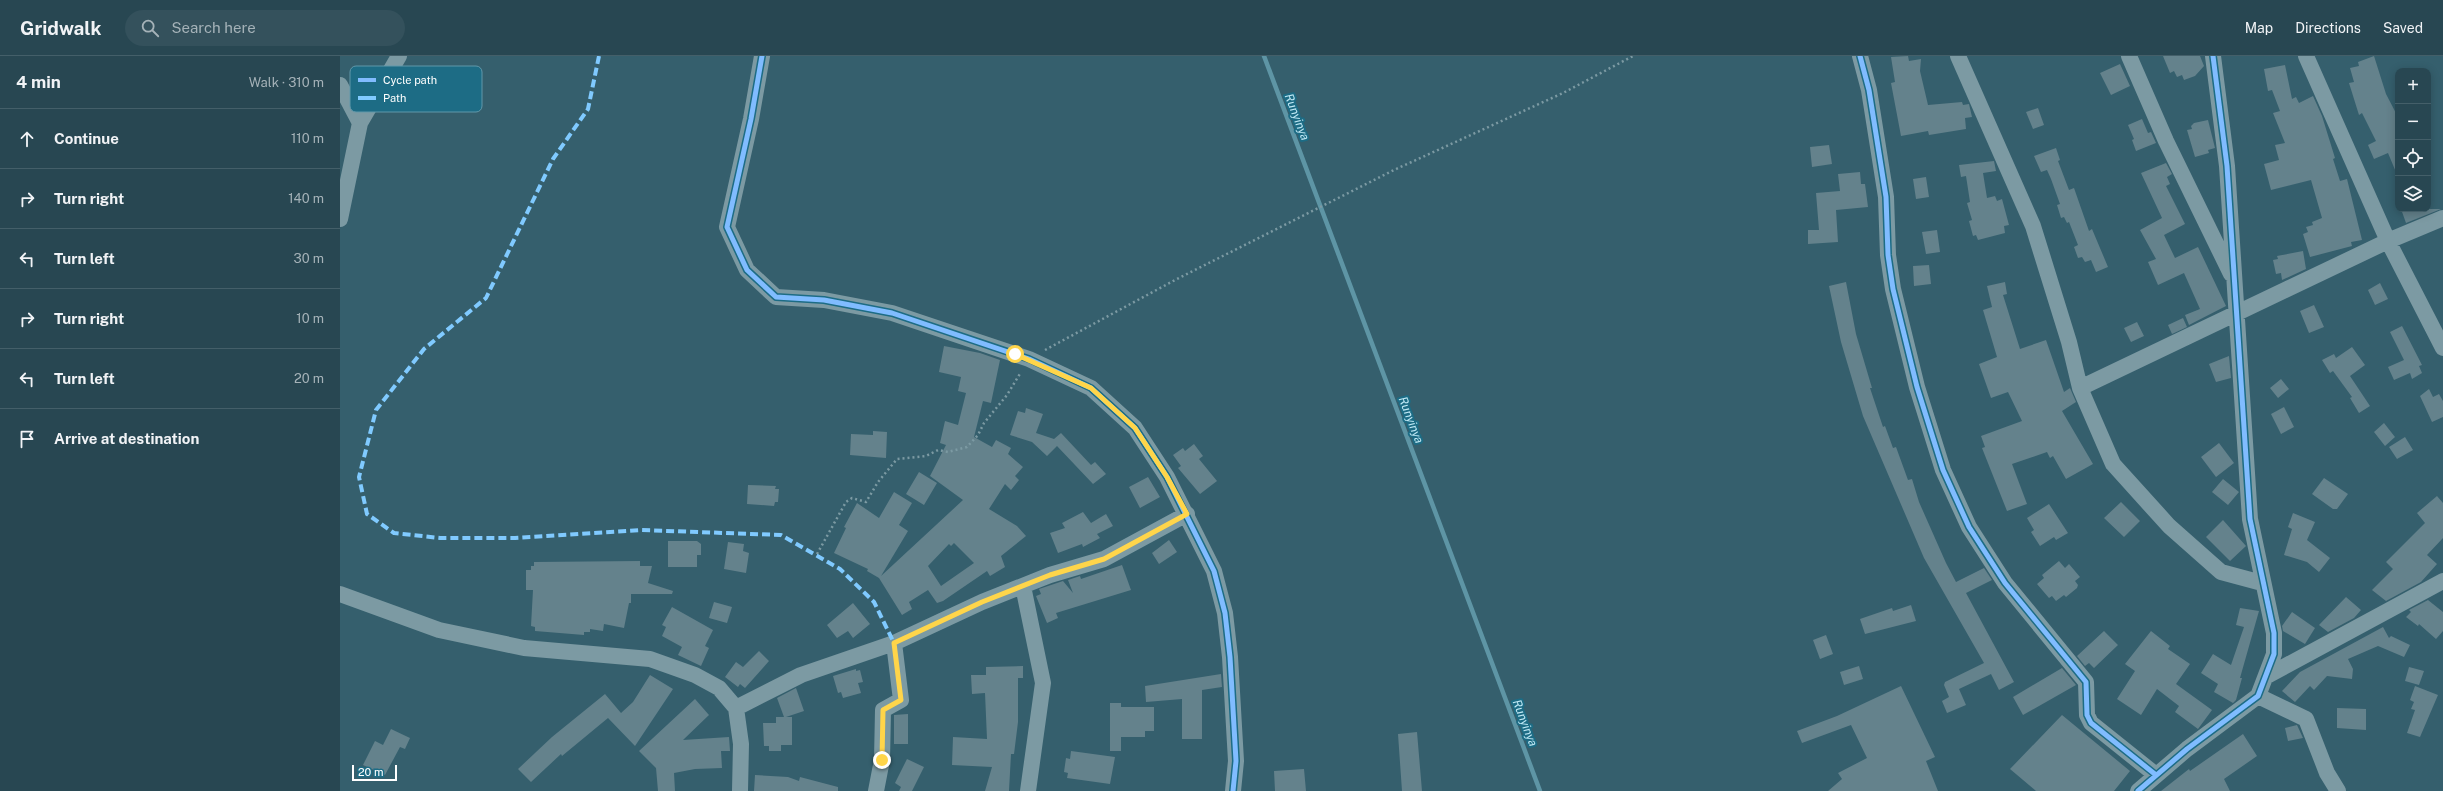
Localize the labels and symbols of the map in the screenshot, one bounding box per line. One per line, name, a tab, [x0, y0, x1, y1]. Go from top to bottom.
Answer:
legend	[350, 66, 482, 112]
text: Cycle path	[383, 74, 437, 86]
text: Path	[383, 92, 406, 104]
water label: Runyinya	[1282, 92, 1312, 142]
route start	[1006, 345, 1024, 363]
water label: Runyinya	[1396, 395, 1426, 445]
water label: Runyinya	[1510, 698, 1540, 748]
route end	[873, 751, 891, 769]
scale bar	[352, 763, 397, 782]

